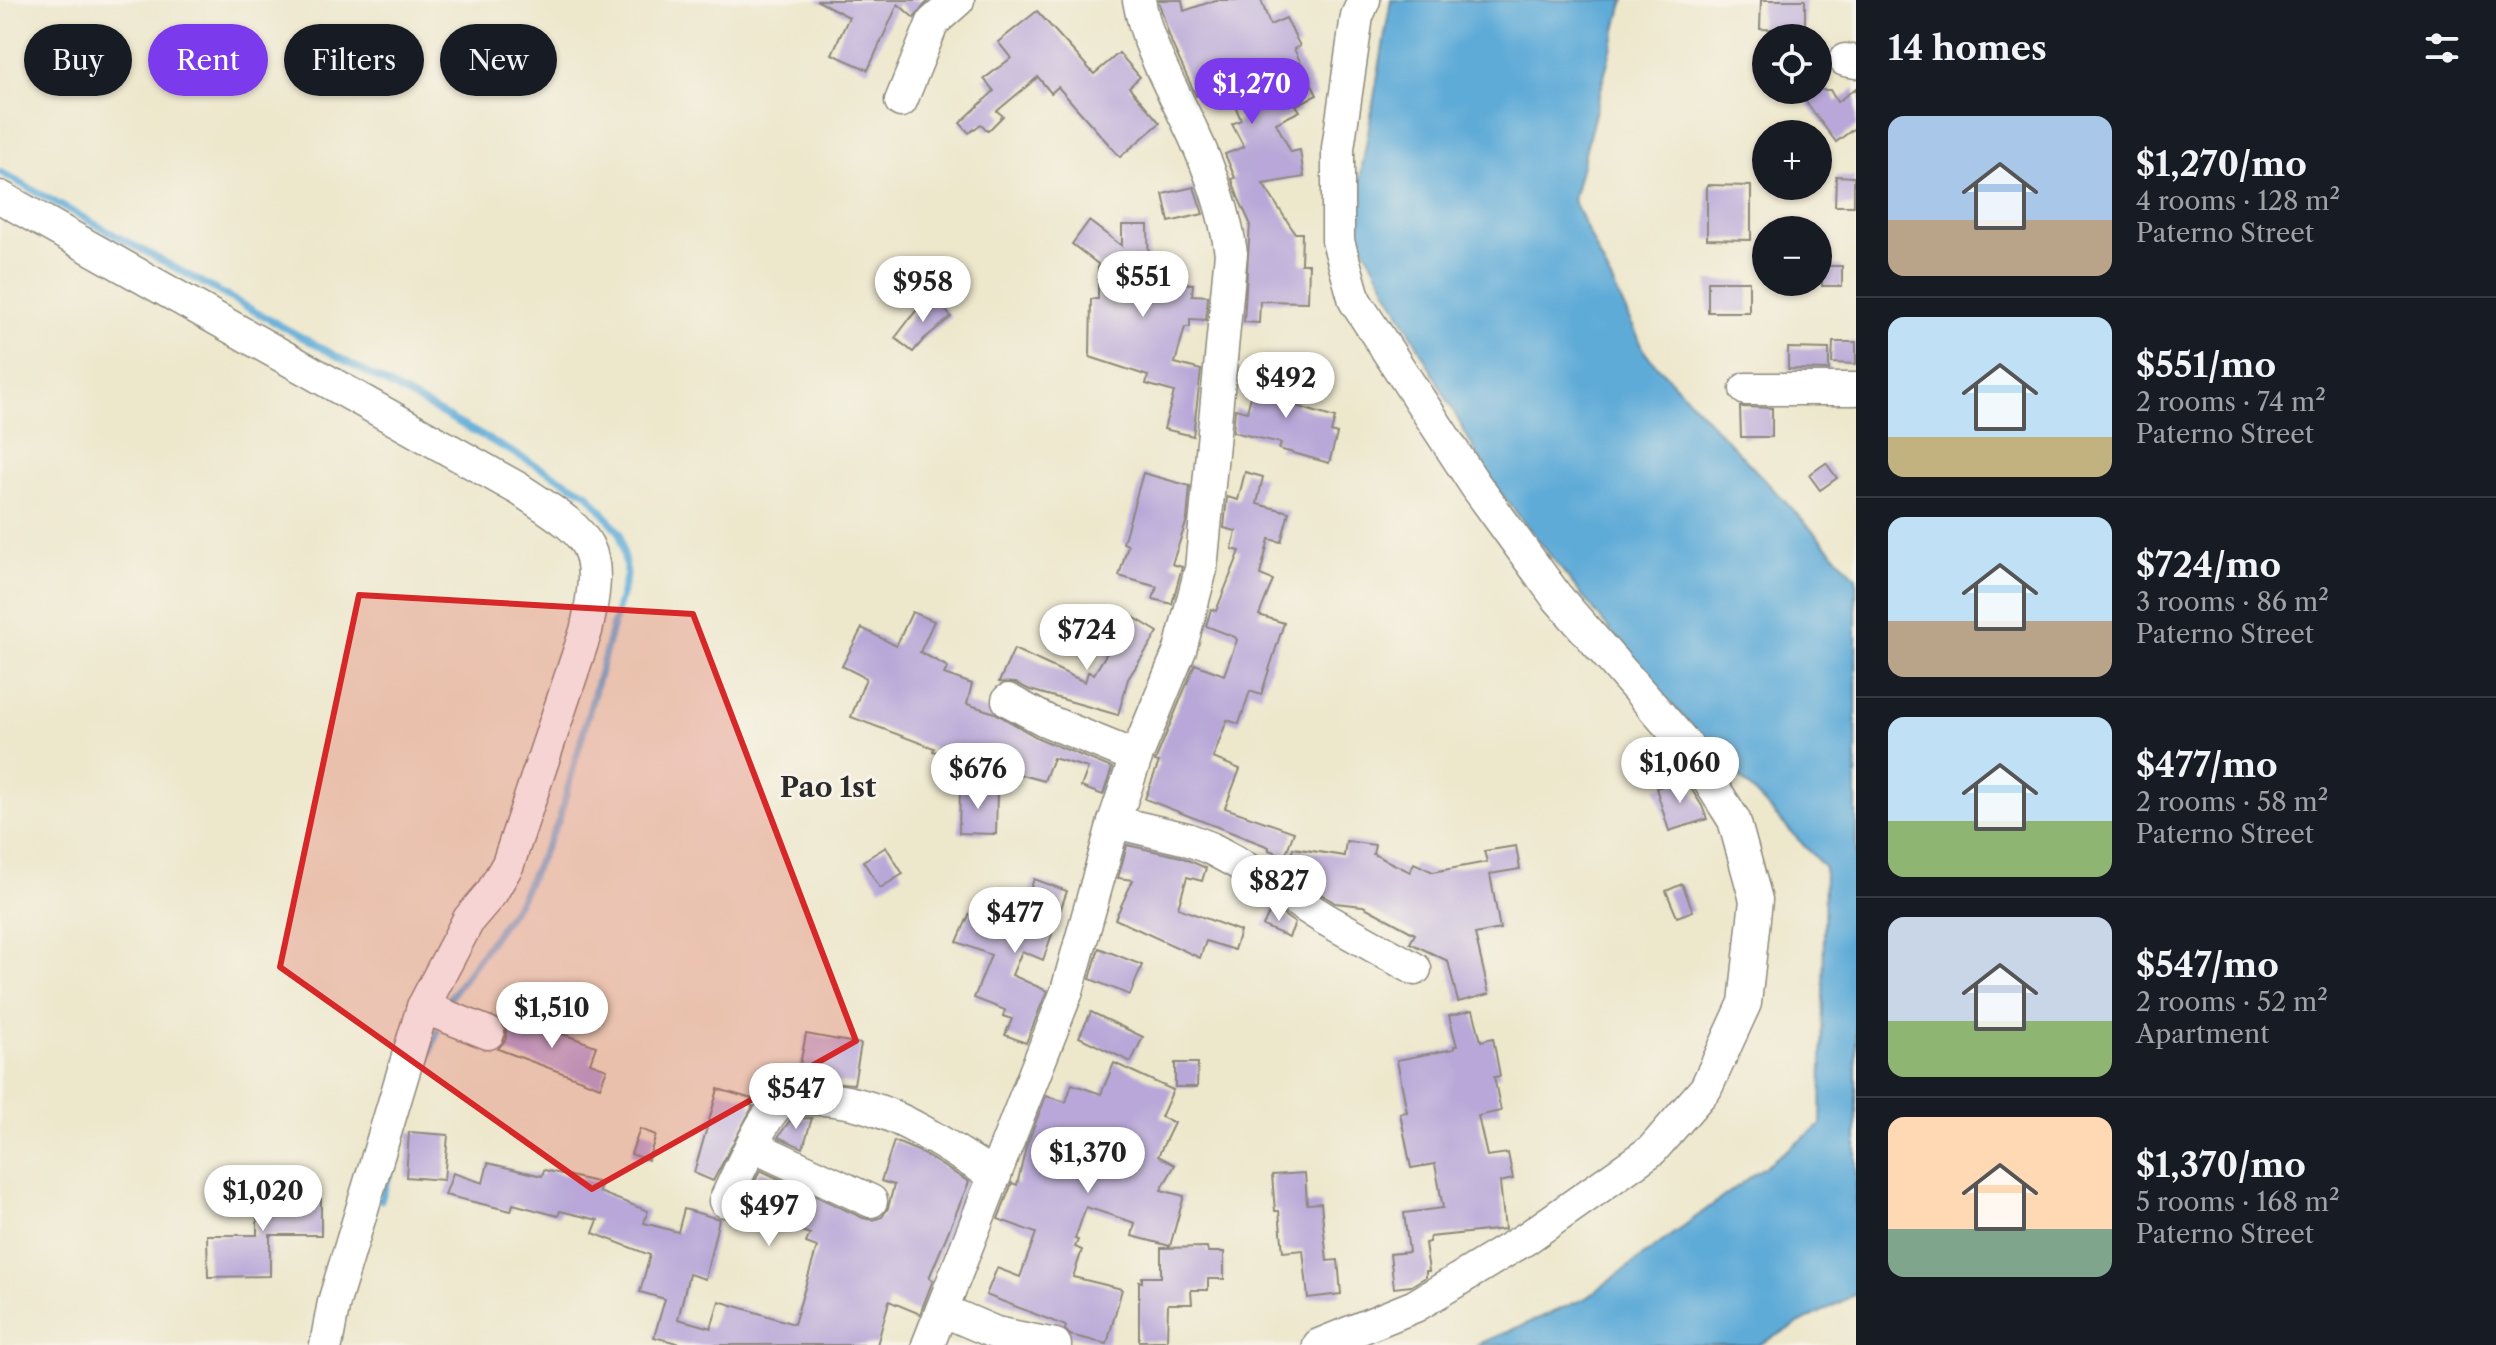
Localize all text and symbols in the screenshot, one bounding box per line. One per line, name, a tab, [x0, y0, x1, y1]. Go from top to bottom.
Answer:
chip: Buy	[24, 24, 132, 96]
chip: Rent	[148, 24, 268, 96]
chip: Filters	[284, 24, 424, 96]
chip: New	[440, 24, 557, 96]
map controls	[1752, 24, 1832, 296]
button: locate	[1752, 24, 1832, 104]
icon: filters	[2420, 26, 2464, 70]
text: 14 homes	[1888, 27, 2047, 69]
pin: $1,270	[1187, 58, 1317, 126]
text: $1,270	[1213, 68, 1291, 100]
button: +	[1752, 120, 1832, 200]
text: $1,270/mo	[2136, 143, 2307, 185]
icon: home	[1952, 148, 2048, 244]
text: 4 rooms · 128 m²	[2136, 185, 2340, 217]
button: −	[1752, 216, 1832, 296]
text: Paterno Street	[2136, 217, 2314, 249]
pin: $551	[1096, 251, 1190, 319]
pin: $958	[876, 256, 970, 324]
text: $551	[1116, 261, 1170, 293]
text: $958	[893, 266, 953, 298]
text: $551/mo	[2136, 344, 2276, 386]
icon: home	[1952, 349, 2048, 445]
pin: $492	[1239, 352, 1333, 420]
text: $492	[1256, 362, 1316, 394]
text: 2 rooms · 74 m²	[2136, 386, 2326, 418]
text: Paterno Street	[2136, 418, 2314, 450]
text: $724/mo	[2136, 544, 2281, 586]
icon: home	[1952, 549, 2048, 645]
text: 3 rooms · 86 m²	[2136, 586, 2329, 618]
pin: $724	[1040, 604, 1134, 672]
text: $724	[1058, 614, 1116, 646]
text: Paterno Street	[2136, 618, 2314, 650]
pin: $1,060	[1615, 737, 1745, 805]
pin: $676	[931, 743, 1025, 811]
text: $477/mo	[2136, 744, 2278, 786]
text: $1,060	[1639, 747, 1721, 779]
icon: home	[1952, 749, 2048, 845]
text: $676	[949, 753, 1007, 785]
district label: Pao 1st	[780, 770, 877, 804]
text: 2 rooms · 58 m²	[2136, 786, 2328, 818]
text: Paterno Street	[2136, 818, 2314, 850]
pin: $827	[1232, 855, 1326, 923]
text: $827	[1249, 865, 1309, 897]
pin: $477	[968, 887, 1062, 955]
text: $477	[986, 897, 1044, 929]
text: $547/mo	[2136, 944, 2279, 986]
icon: home	[1952, 949, 2048, 1045]
pin: $1,510	[487, 982, 617, 1050]
text: 2 rooms · 52 m²	[2136, 986, 2328, 1018]
text: $1,510	[514, 992, 590, 1024]
text: Apartment	[2136, 1018, 2269, 1050]
pin: $547	[749, 1063, 843, 1131]
text: $547	[767, 1073, 825, 1105]
pin: $1,370	[1023, 1127, 1153, 1195]
text: $1,370	[1049, 1137, 1127, 1169]
text: $1,370/mo	[2136, 1144, 2306, 1186]
icon: home	[1952, 1149, 2048, 1245]
pin: $1,020	[198, 1165, 328, 1233]
text: $1,020	[222, 1175, 304, 1207]
pin: $497	[722, 1180, 816, 1248]
text: 5 rooms · 168 m²	[2136, 1186, 2340, 1218]
text: $497	[739, 1190, 799, 1222]
text: Paterno Street	[2136, 1218, 2314, 1250]

